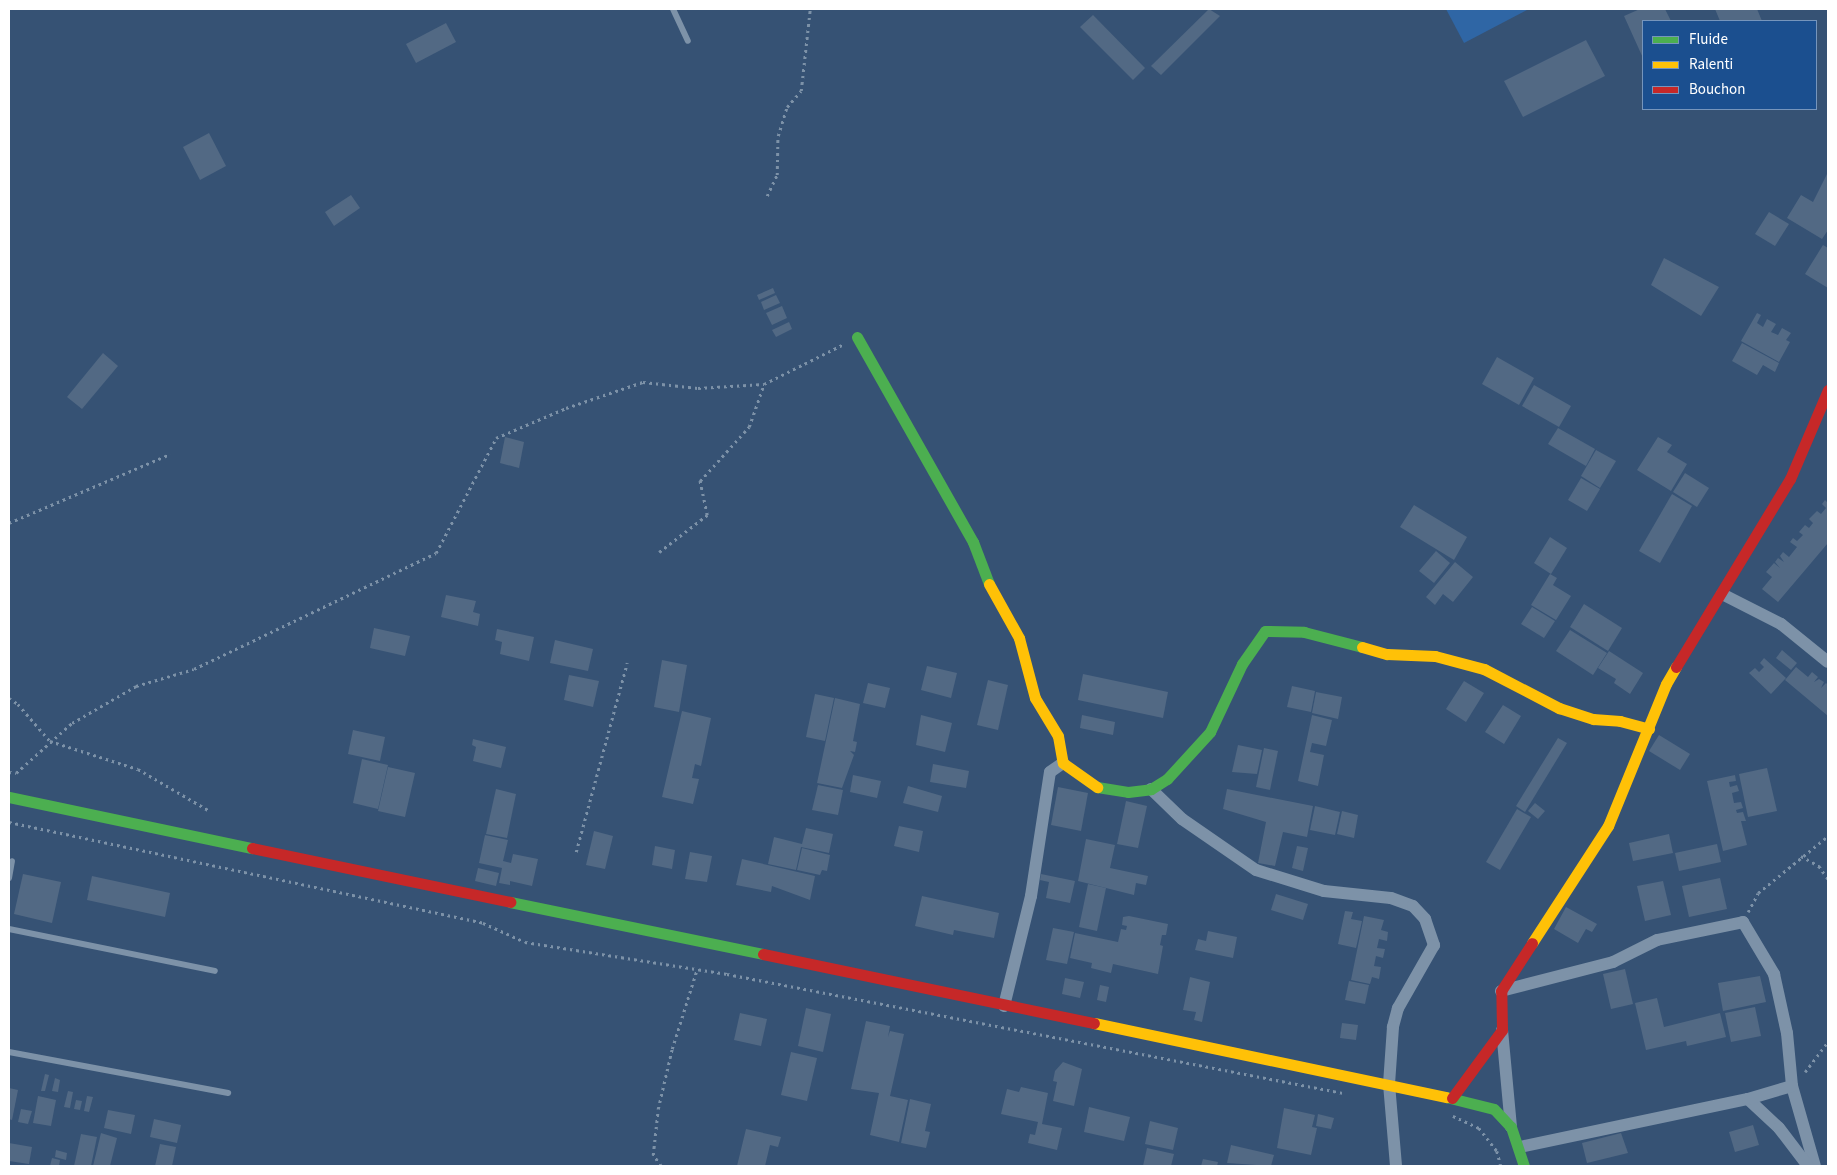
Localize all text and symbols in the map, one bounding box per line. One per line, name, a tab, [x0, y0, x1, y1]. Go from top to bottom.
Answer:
legend	[1642, 20, 1817, 110]
text: Fluide	[1689, 29, 1728, 50]
text: Ralenti	[1689, 54, 1733, 75]
text: Bouchon	[1689, 79, 1745, 100]

